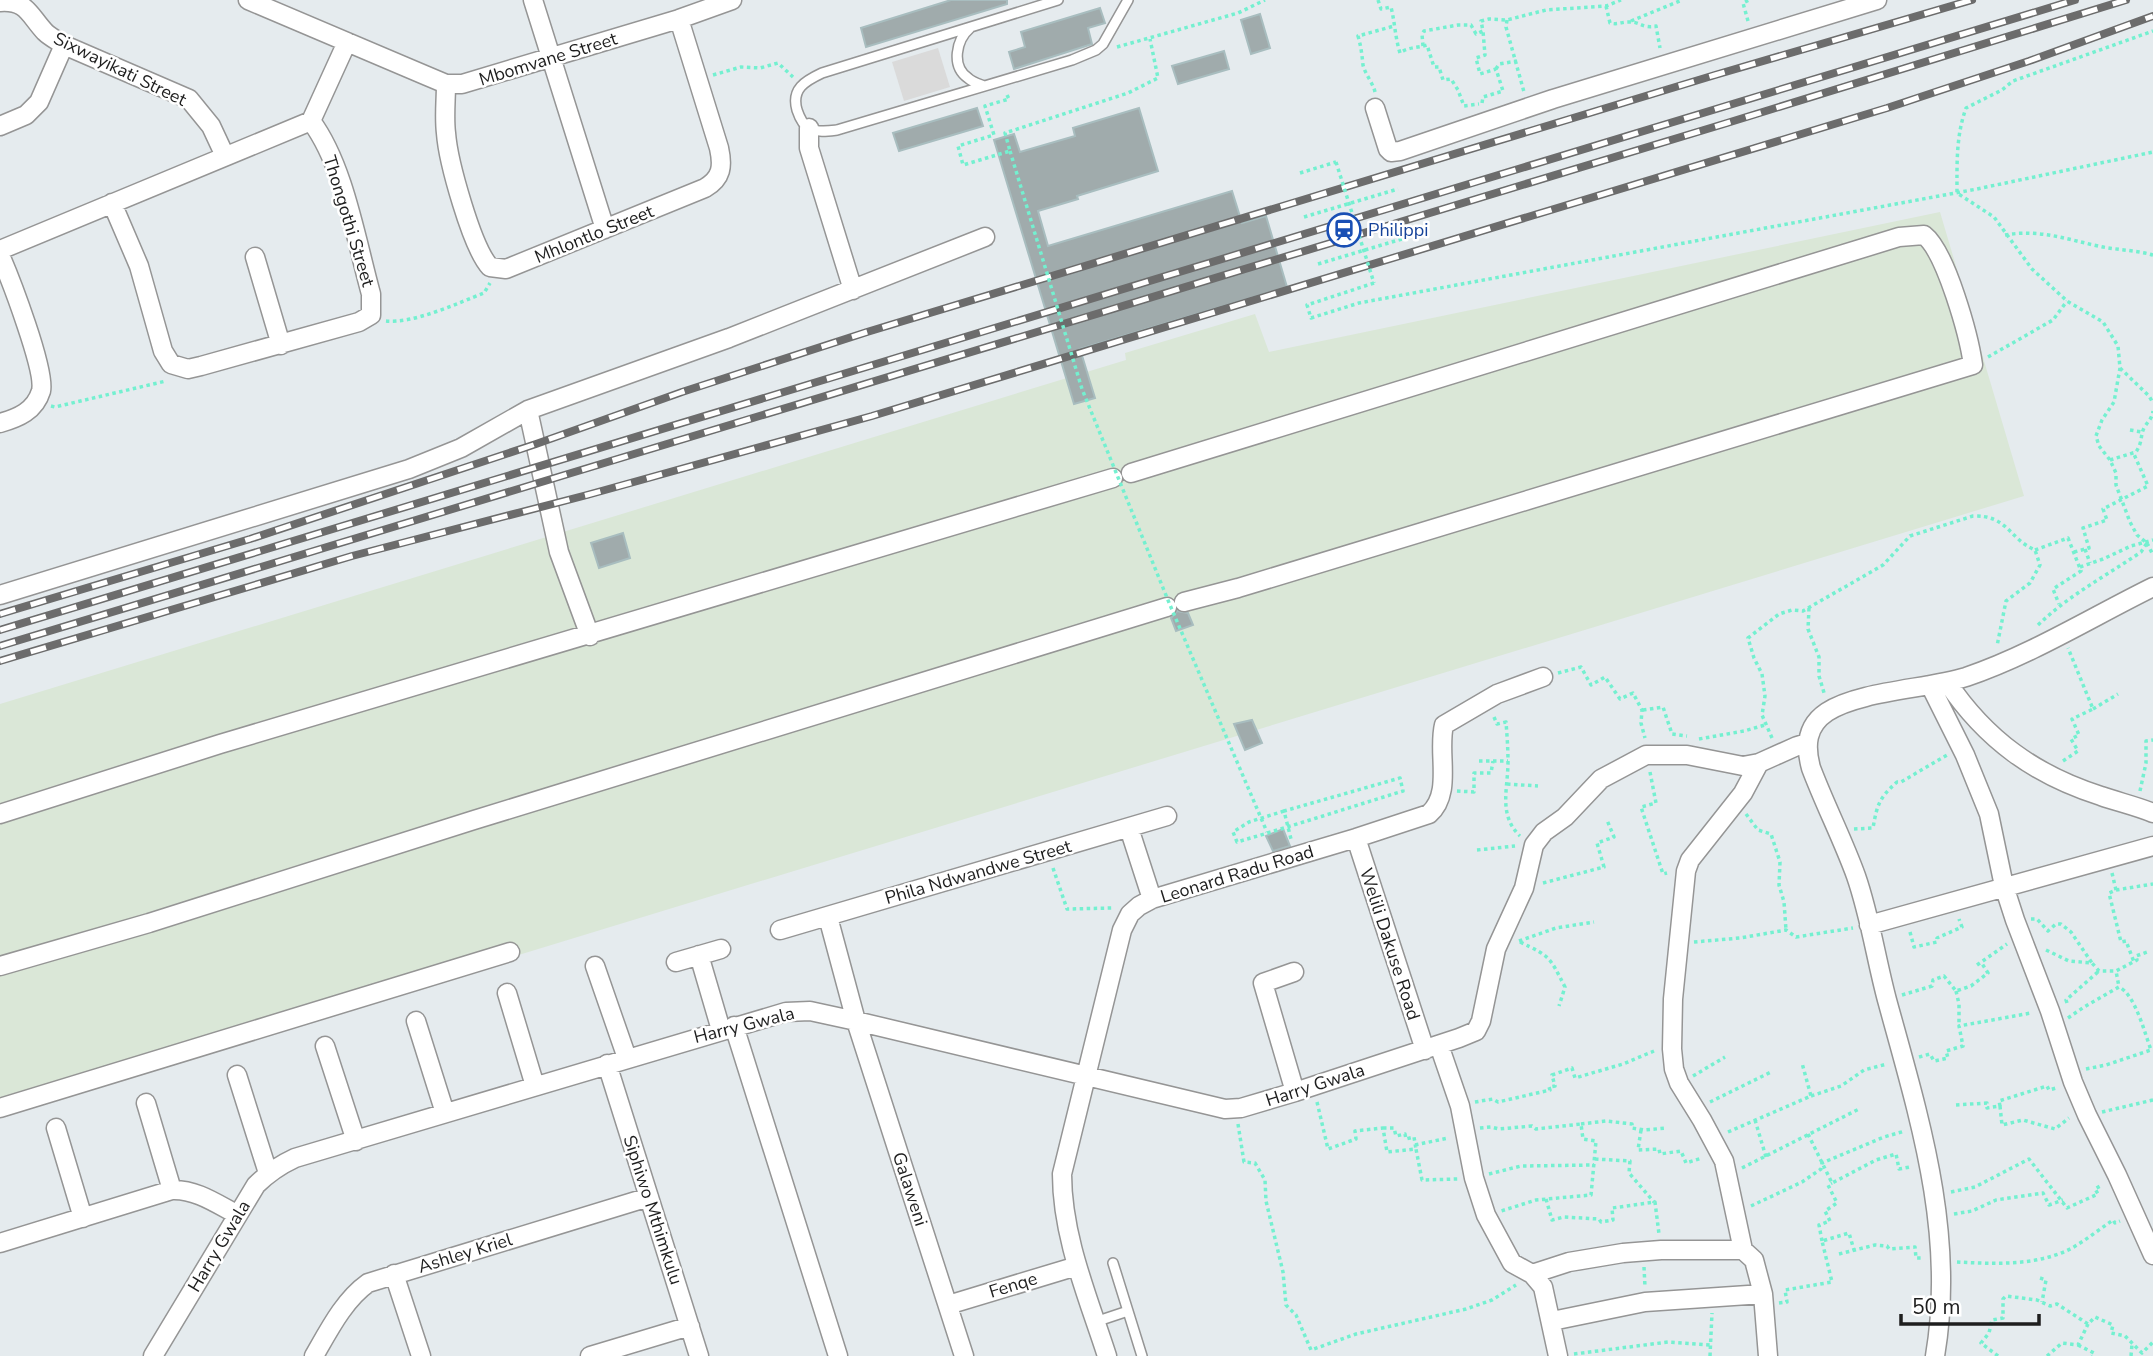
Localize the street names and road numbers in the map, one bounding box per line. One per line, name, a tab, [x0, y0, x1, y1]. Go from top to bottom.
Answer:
street label: Sixwayikati Street	[50, 26, 191, 112]
street label: Mbomvane Street	[476, 26, 621, 91]
street label: Thongothi Street	[318, 152, 381, 290]
street label: Mhlontlo Street	[531, 199, 658, 269]
street label: Phila Ndwandwe Street	[882, 834, 1075, 910]
street label: Leonard Radu Road	[1157, 839, 1317, 909]
street label: Welili Dakuse Road	[1354, 865, 1426, 1023]
street label: Harry Gwala	[691, 1001, 797, 1049]
street label: Harry Gwala	[1262, 1058, 1368, 1112]
street label: Siphiwo Mthimkulu	[618, 1132, 688, 1288]
street label: Galaweni	[887, 1149, 933, 1229]
street label: Harry Gwala	[182, 1196, 256, 1296]
street label: Ashley Kriel	[415, 1227, 516, 1279]
street label: Fenqe	[986, 1266, 1040, 1304]

